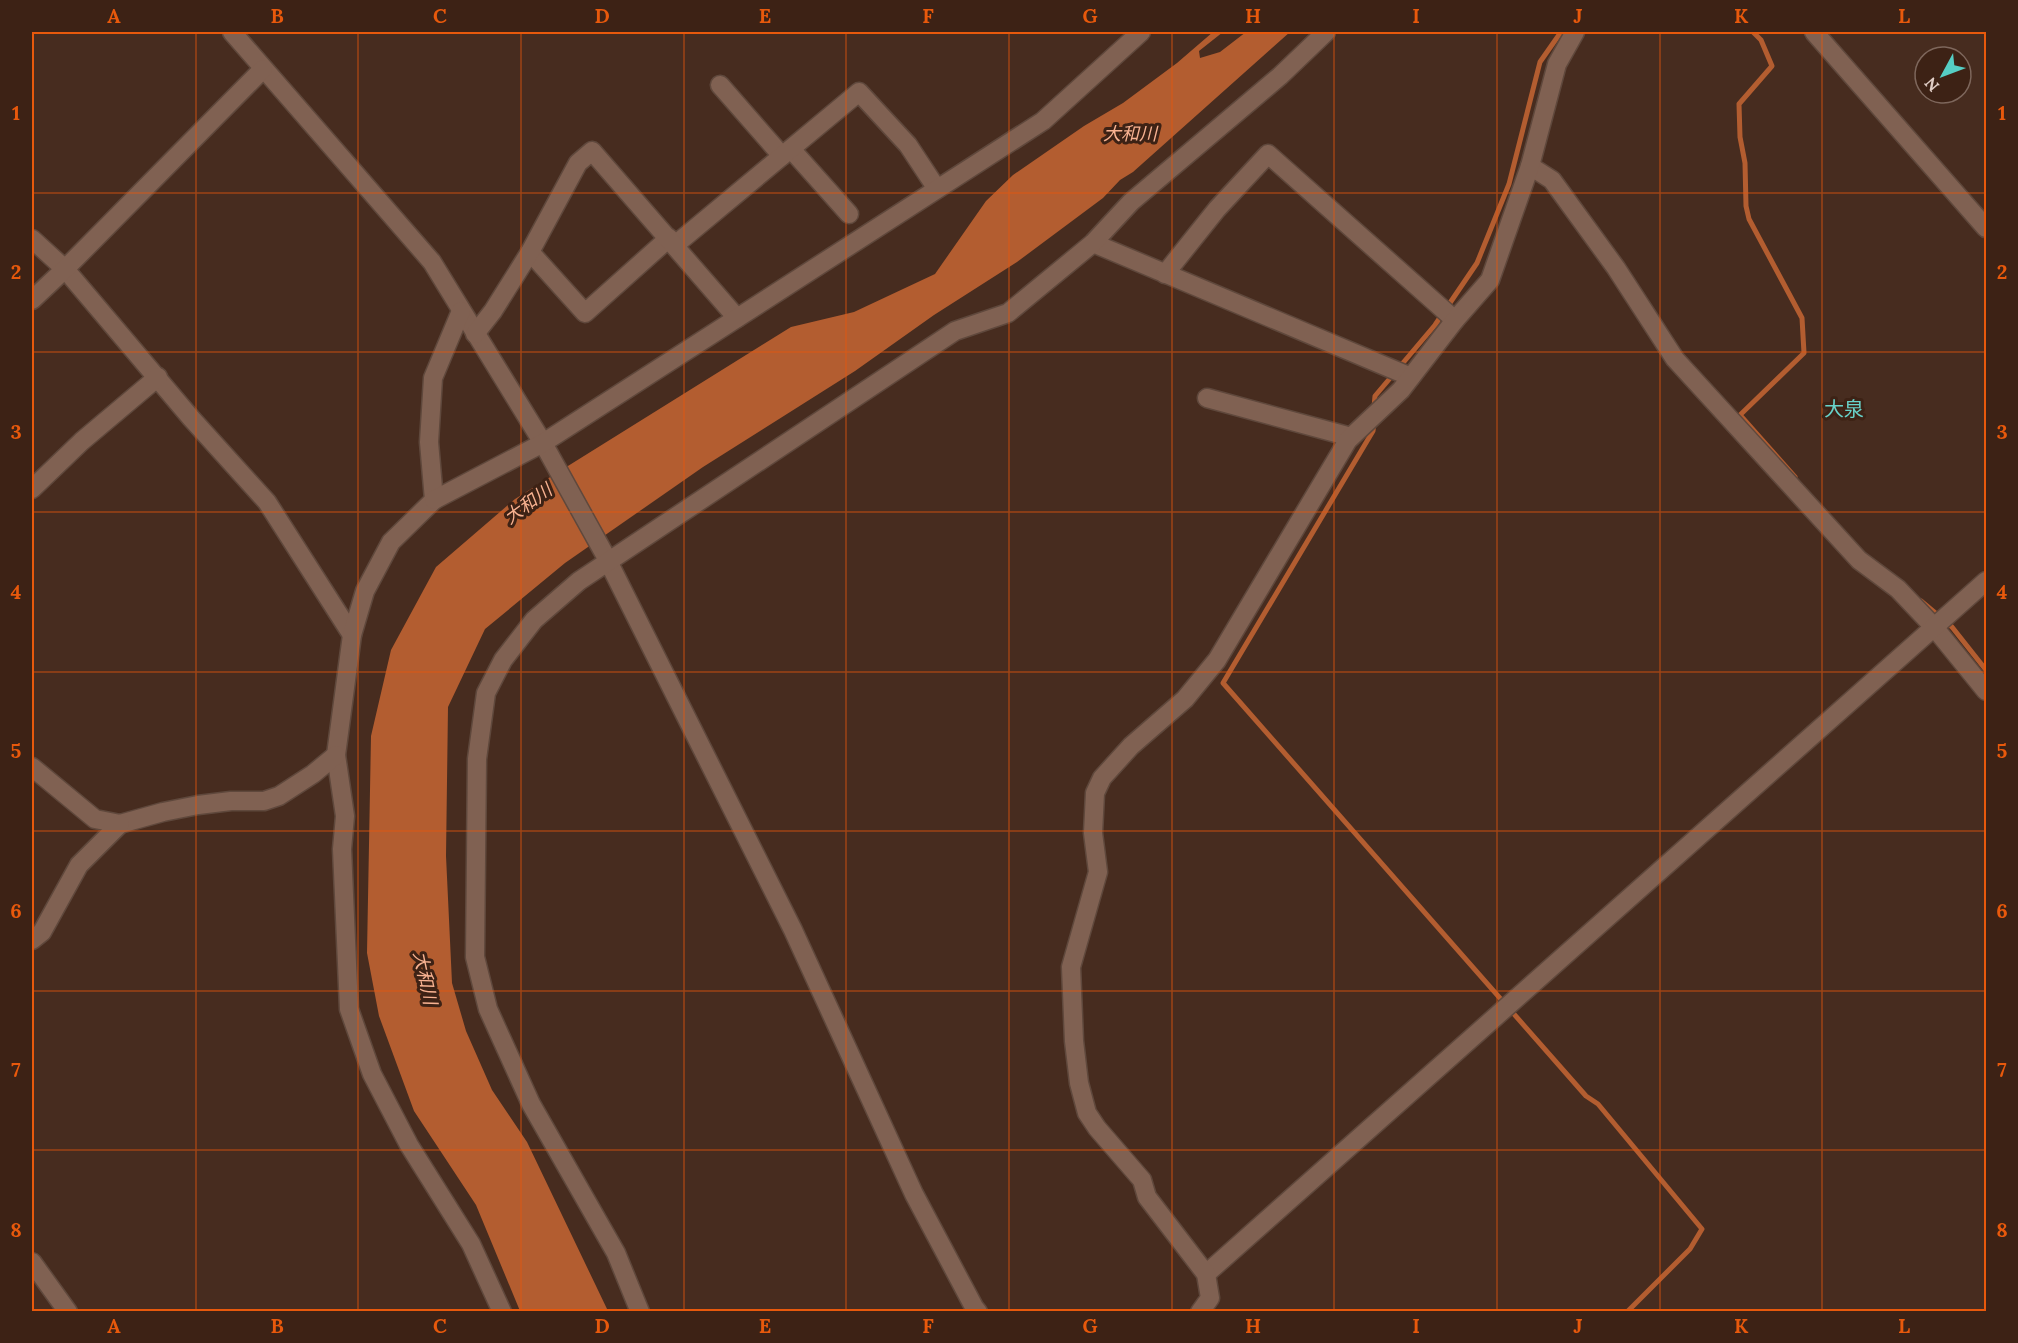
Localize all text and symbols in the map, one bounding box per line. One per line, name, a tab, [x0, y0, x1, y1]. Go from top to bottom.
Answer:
text: A	[107, 3, 121, 28]
text: B	[270, 3, 284, 28]
text: C	[433, 3, 447, 28]
text: D	[594, 3, 610, 28]
text: E	[759, 3, 771, 28]
text: F	[922, 3, 934, 28]
text: G	[1082, 3, 1098, 28]
text: H	[1245, 3, 1261, 28]
text: I	[1412, 3, 1420, 28]
text: J	[1573, 3, 1583, 28]
text: K	[1734, 3, 1749, 28]
text: L	[1898, 3, 1910, 28]
north arrow	[1913, 45, 1973, 105]
text: N	[1920, 74, 1943, 96]
text: 1	[12, 100, 20, 125]
text: 1	[1998, 100, 2006, 125]
water label: 大和川	[1103, 122, 1159, 145]
text: 2	[11, 259, 21, 284]
text: 2	[1997, 259, 2007, 284]
district label: 大泉	[1824, 396, 1864, 421]
text: 3	[10, 419, 22, 444]
text: 3	[1996, 419, 2008, 444]
water label: 大和川	[499, 477, 558, 529]
text: 4	[11, 579, 22, 604]
text: 4	[1997, 579, 2008, 604]
text: 5	[11, 738, 22, 763]
text: 5	[1997, 738, 2008, 763]
text: 6	[10, 898, 22, 923]
text: 6	[1996, 898, 2008, 923]
water label: 大和川	[409, 949, 443, 1009]
text: 7	[11, 1057, 21, 1082]
text: 7	[1997, 1057, 2007, 1082]
text: 8	[10, 1217, 22, 1242]
text: 8	[1996, 1217, 2008, 1242]
text: A	[107, 1313, 121, 1338]
text: B	[270, 1313, 284, 1338]
text: C	[433, 1313, 447, 1338]
text: D	[594, 1313, 610, 1338]
text: E	[759, 1313, 771, 1338]
text: F	[922, 1313, 934, 1338]
text: G	[1082, 1313, 1098, 1338]
text: H	[1245, 1313, 1261, 1338]
text: I	[1412, 1313, 1420, 1338]
text: J	[1573, 1313, 1583, 1338]
text: K	[1734, 1313, 1749, 1338]
text: L	[1898, 1313, 1910, 1338]

